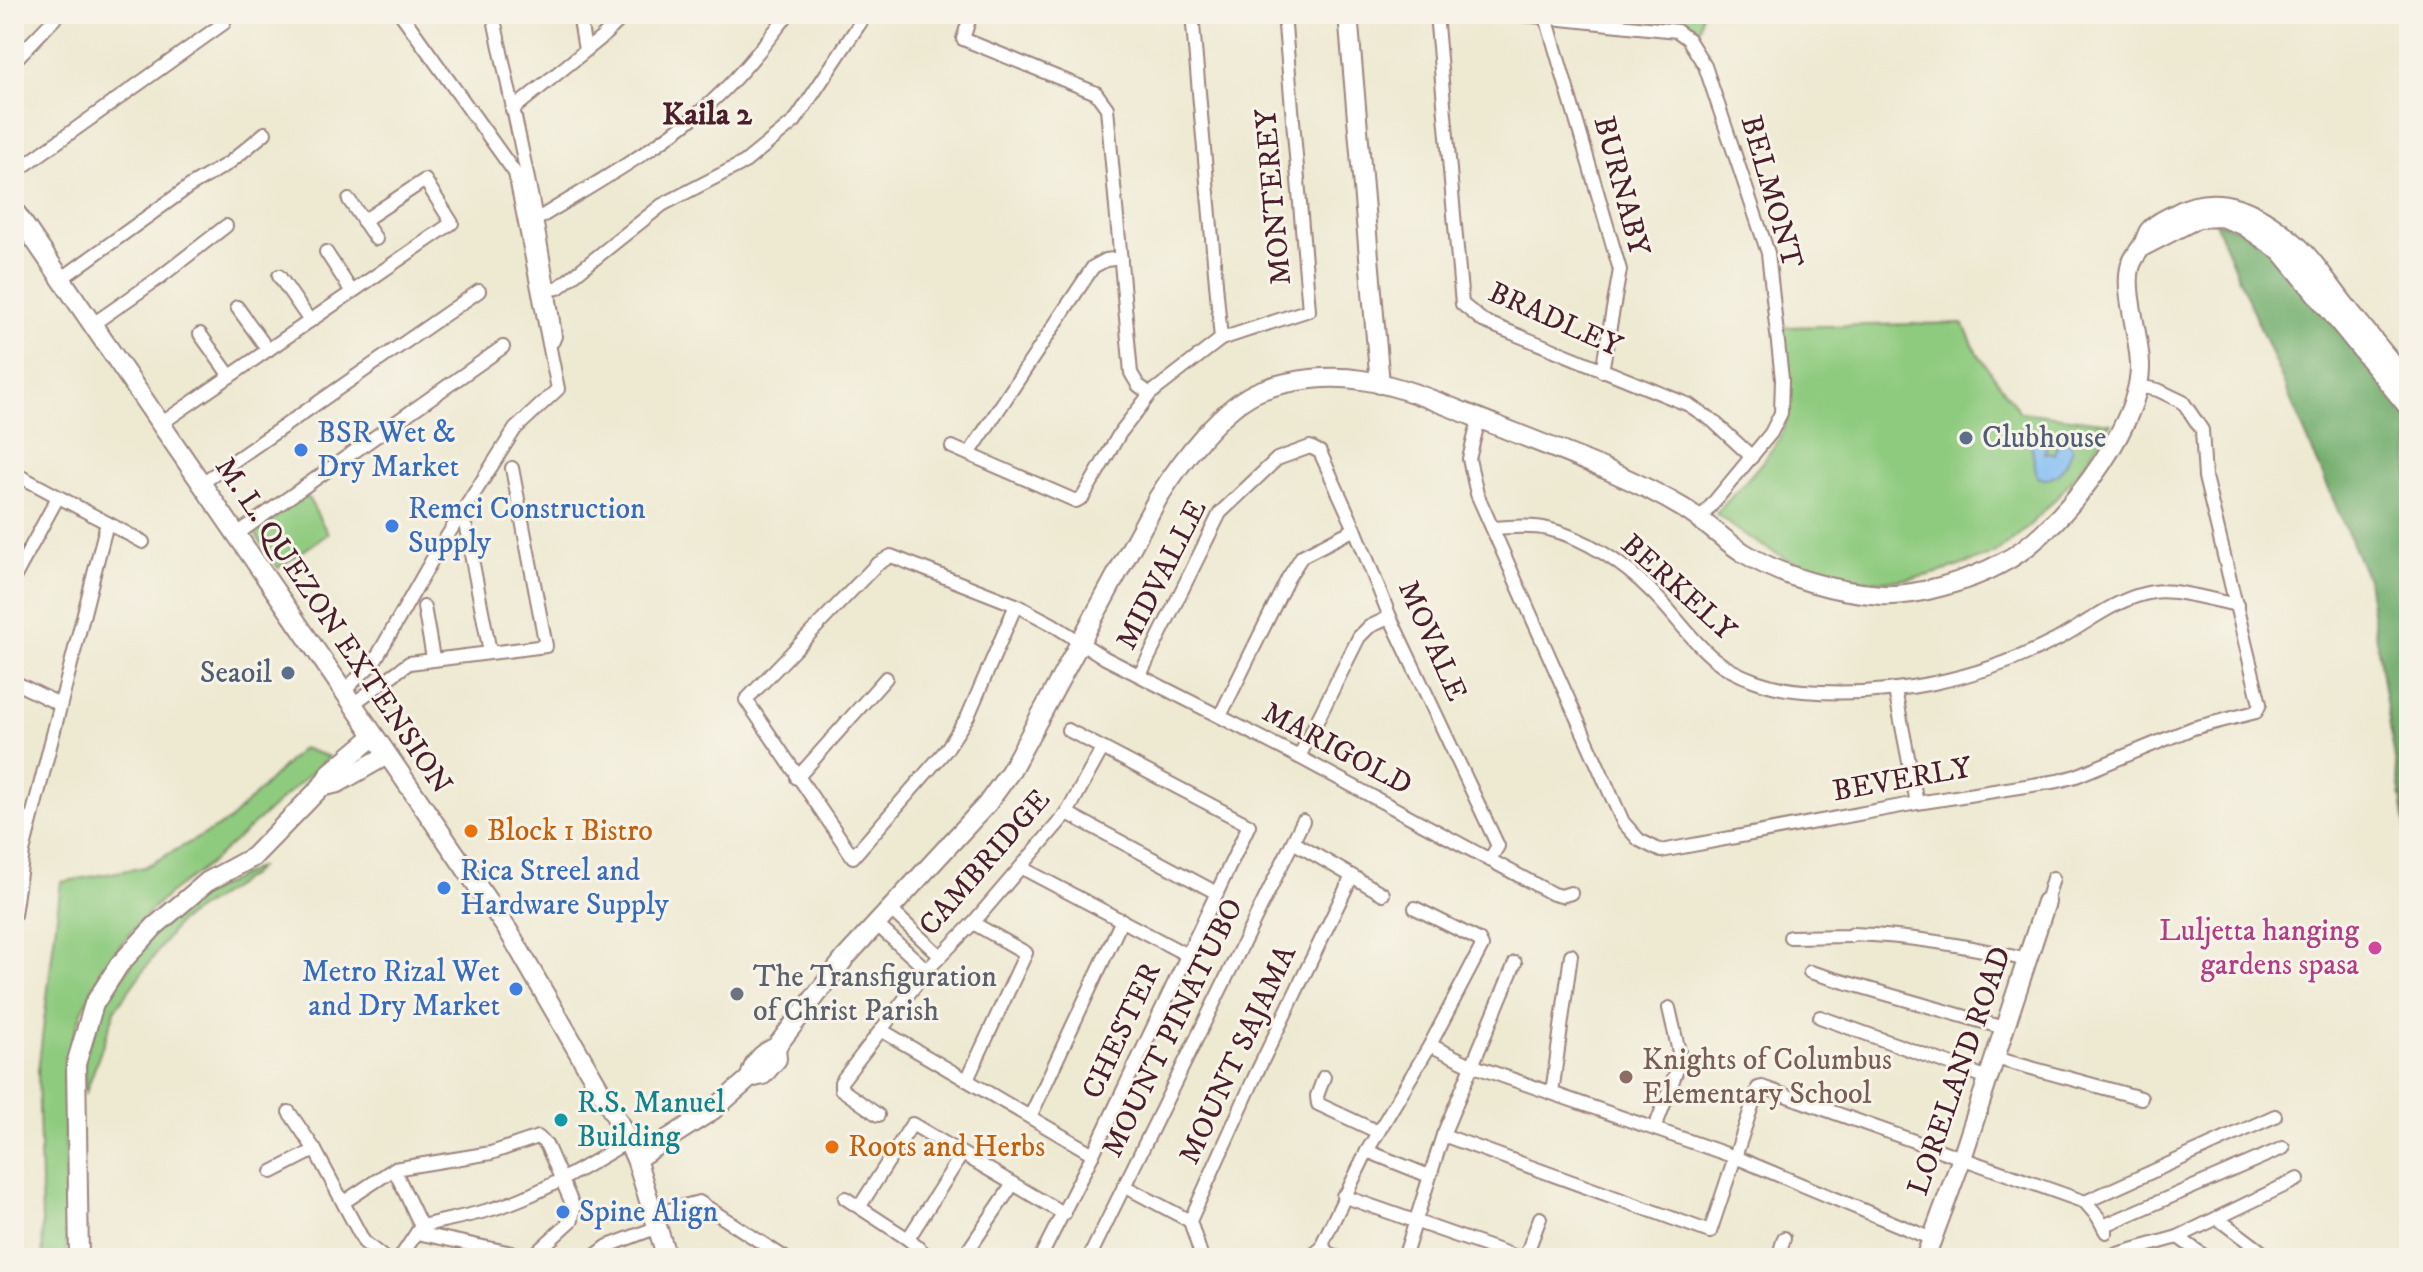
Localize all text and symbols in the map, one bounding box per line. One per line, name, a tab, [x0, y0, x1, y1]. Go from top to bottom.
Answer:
district label: Kaila 2	[662, 95, 752, 135]
street label: MONTEREY	[1248, 106, 1300, 287]
street label: BELMONT	[1732, 111, 1811, 273]
street label: BURNABY	[1585, 112, 1658, 261]
street label: BRADLEY	[1483, 274, 1628, 366]
place label: BSR Wet & Dry Market	[317, 415, 459, 486]
place label: Clubhouse	[1982, 420, 2106, 457]
marker: Clubhouse	[1957, 429, 1975, 447]
marker: BSR Wet & Dry Market	[292, 441, 310, 459]
street label: M. L. QUEZON EXTENSION	[206, 450, 460, 802]
place label: Remci Construction Supply	[408, 491, 646, 562]
street label: MIDVALLE	[1108, 494, 1216, 656]
marker: Remci Construction Supply	[383, 517, 401, 535]
street label: BERKELY	[1613, 527, 1744, 650]
street label: MOVALE	[1389, 575, 1475, 707]
place label: Seaoil	[200, 655, 272, 692]
marker: Seaoil	[279, 664, 297, 682]
street label: MARIGOLD	[1256, 694, 1418, 804]
street label: BEVERLY	[1830, 749, 1975, 810]
street label: CAMBRIDGE	[911, 782, 1059, 944]
place label: Block 1 Bistro	[487, 813, 653, 850]
marker: Block 1 Bistro	[462, 822, 480, 840]
place label: Rica Streel and Hardware Supply	[460, 853, 670, 924]
marker: Rica Streel and Hardware Supply	[435, 879, 453, 897]
street label: MOUNT PINATUBO	[1094, 893, 1252, 1163]
place label: Luljetta hanging gardens spasa	[2159, 913, 2359, 984]
street label: MOUNT SAJAMA	[1171, 939, 1305, 1170]
marker: Luljetta hanging gardens spasa	[2366, 939, 2384, 957]
street label: LORELAND ROAD	[1900, 942, 2020, 1200]
place label: Metro Rizal Wet and Dry Market	[302, 954, 500, 1025]
street label: CHESTER	[1074, 957, 1170, 1105]
place label: The Transfiguration of Christ Parish	[753, 959, 997, 1030]
marker: Metro Rizal Wet and Dry Market	[507, 980, 525, 998]
marker: The Transfiguration of Christ Parish	[728, 985, 746, 1003]
place label: Knights of Columbus Elementary School	[1642, 1042, 1892, 1113]
marker: Knights of Columbus Elementary School	[1617, 1068, 1635, 1086]
place label: R.S. Manuel Building	[577, 1085, 725, 1156]
marker: R.S. Manuel Building	[552, 1111, 570, 1129]
place label: Roots and Herbs	[848, 1129, 1045, 1166]
marker: Roots and Herbs	[823, 1138, 841, 1156]
place label: Spine Align	[579, 1194, 718, 1231]
marker: Spine Align	[554, 1203, 572, 1221]

